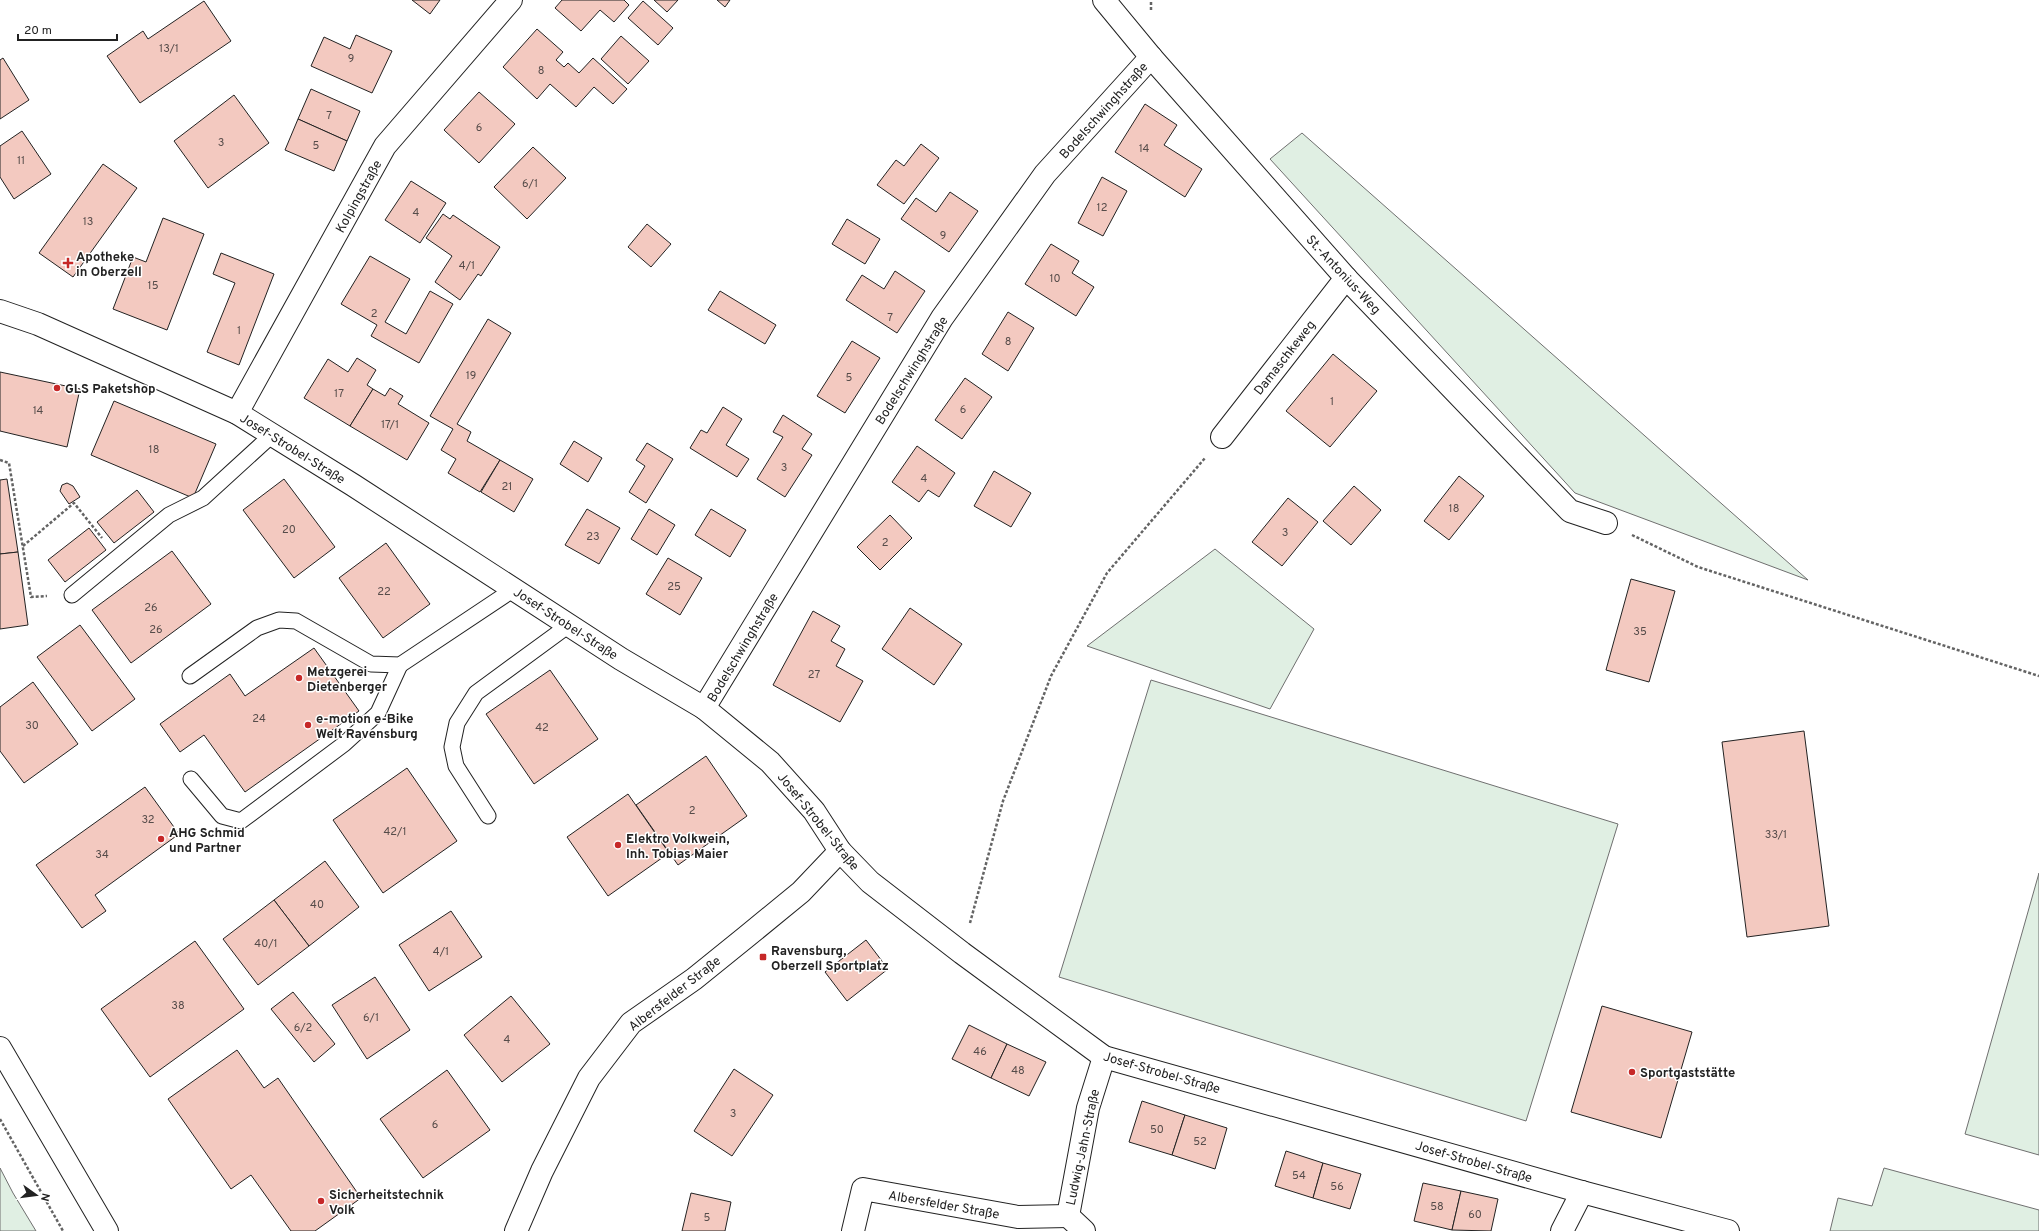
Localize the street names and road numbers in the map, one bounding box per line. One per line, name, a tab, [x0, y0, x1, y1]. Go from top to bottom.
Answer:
street label: Bodelschwinghstraße	[1057, 60, 1152, 163]
street label: Kolpingstraße	[333, 158, 386, 236]
street label: St.-Antonius-Weg	[1302, 232, 1383, 318]
street label: Bodelschwinghstraße	[873, 314, 952, 428]
street label: Damaschkeweg	[1251, 318, 1320, 399]
street label: Josef-Strobel-Straße	[236, 411, 348, 489]
street label: Josef-Strobel-Straße	[510, 585, 620, 664]
street label: Bodelschwinghstraße	[705, 591, 783, 705]
street label: Josef-Strobel-Straße	[773, 770, 862, 874]
street label: Albersfelder Straße	[626, 954, 725, 1036]
street label: Josef-Strobel-Straße	[1101, 1050, 1222, 1098]
street label: Ludwig-Jahn-Straße	[1064, 1088, 1104, 1207]
street label: Josef-Strobel-Straße	[1413, 1139, 1534, 1187]
street label: Albersfelder Straße	[887, 1188, 1000, 1224]

